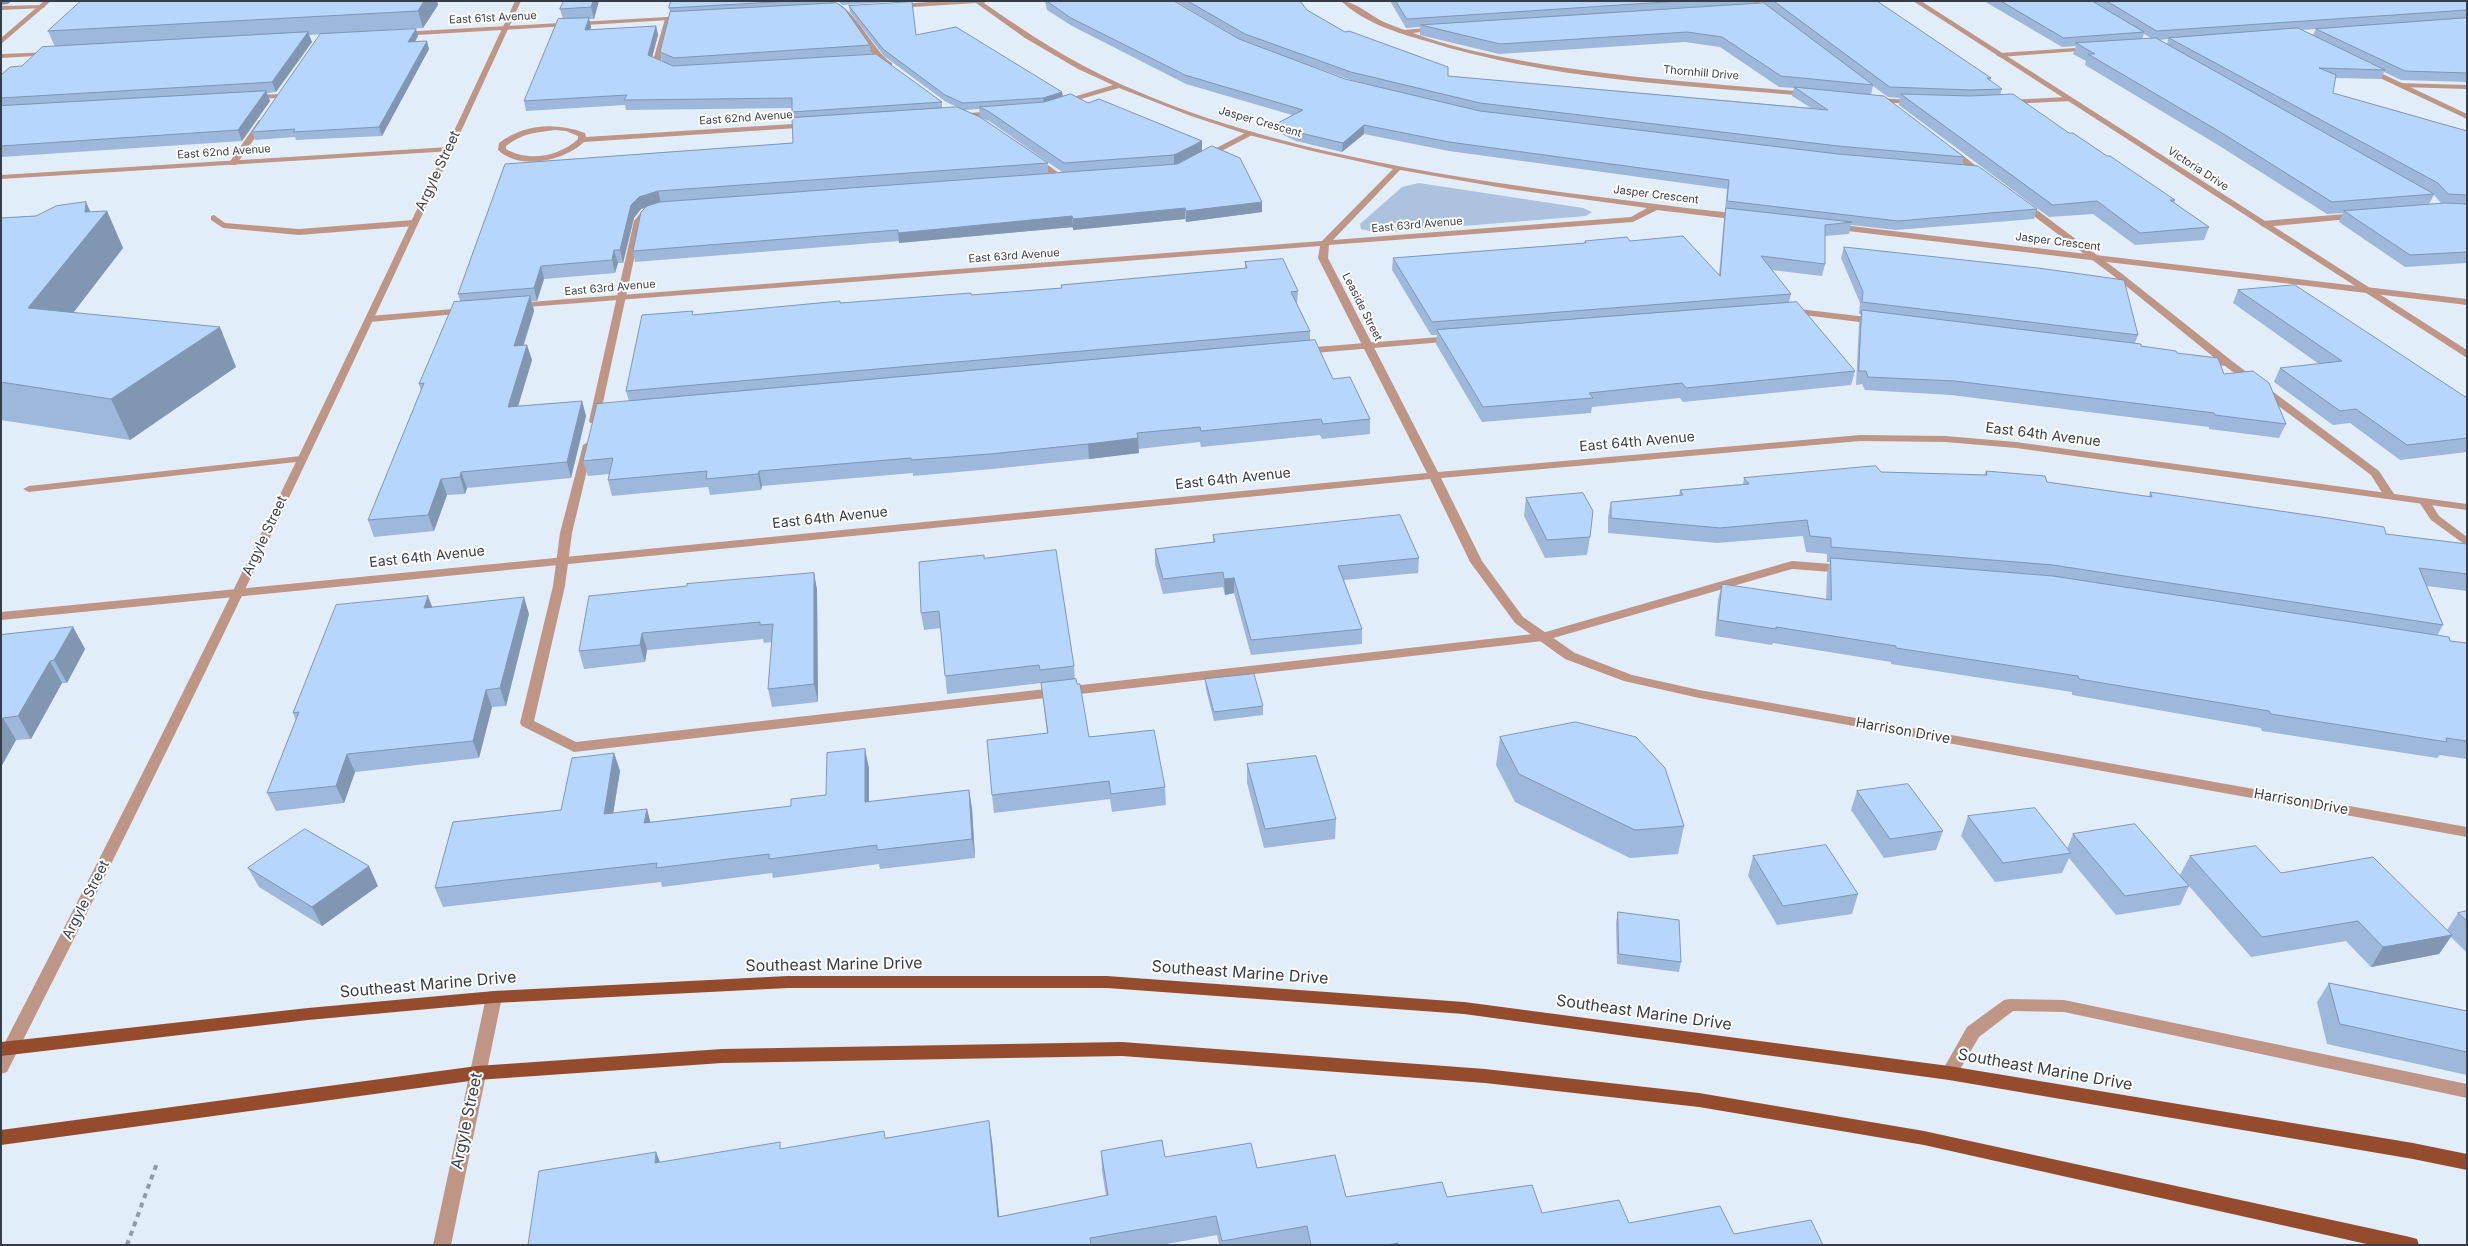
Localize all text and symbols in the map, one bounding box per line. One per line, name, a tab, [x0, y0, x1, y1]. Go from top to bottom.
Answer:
street label: East 61st Avenue	[449, 9, 537, 27]
street label: Thornhill Drive	[1663, 63, 1739, 83]
street label: Jasper Crescent	[1217, 104, 1303, 140]
street label: East 62nd Avenue	[699, 108, 793, 128]
street label: Argyle Street	[412, 128, 464, 214]
street label: East 62nd Avenue	[177, 142, 271, 162]
street label: Victoria Drive	[2165, 144, 2231, 194]
street label: Jasper Crescent	[1613, 183, 1699, 207]
street label: East 63rd Avenue	[1371, 214, 1463, 236]
street label: Jasper Crescent	[2015, 230, 2101, 254]
street label: East 63rd Avenue	[968, 246, 1060, 266]
street label: Leaside Street	[1339, 271, 1385, 343]
street label: East 63rd Avenue	[564, 277, 656, 299]
street label: East 64th Avenue	[1984, 420, 2102, 450]
street label: East 64th Avenue	[1579, 429, 1695, 455]
street label: East 64th Avenue	[1174, 465, 1292, 493]
street label: Argyle Street	[239, 493, 291, 579]
street label: East 64th Avenue	[771, 504, 889, 532]
street label: East 64th Avenue	[368, 543, 486, 571]
street label: Harrison Drive	[1855, 714, 1951, 748]
street label: Harrison Drive	[2253, 785, 2349, 819]
street label: Argyle Street	[59, 858, 113, 942]
street label: Southeast Marine Drive	[745, 954, 923, 976]
street label: Southeast Marine Drive	[1151, 957, 1329, 989]
street label: Southeast Marine Drive	[339, 968, 517, 1002]
street label: Southeast Marine Drive	[1555, 991, 1733, 1035]
street label: Southeast Marine Drive	[1956, 1045, 2134, 1095]
street label: Argyle Street	[447, 1071, 487, 1171]

